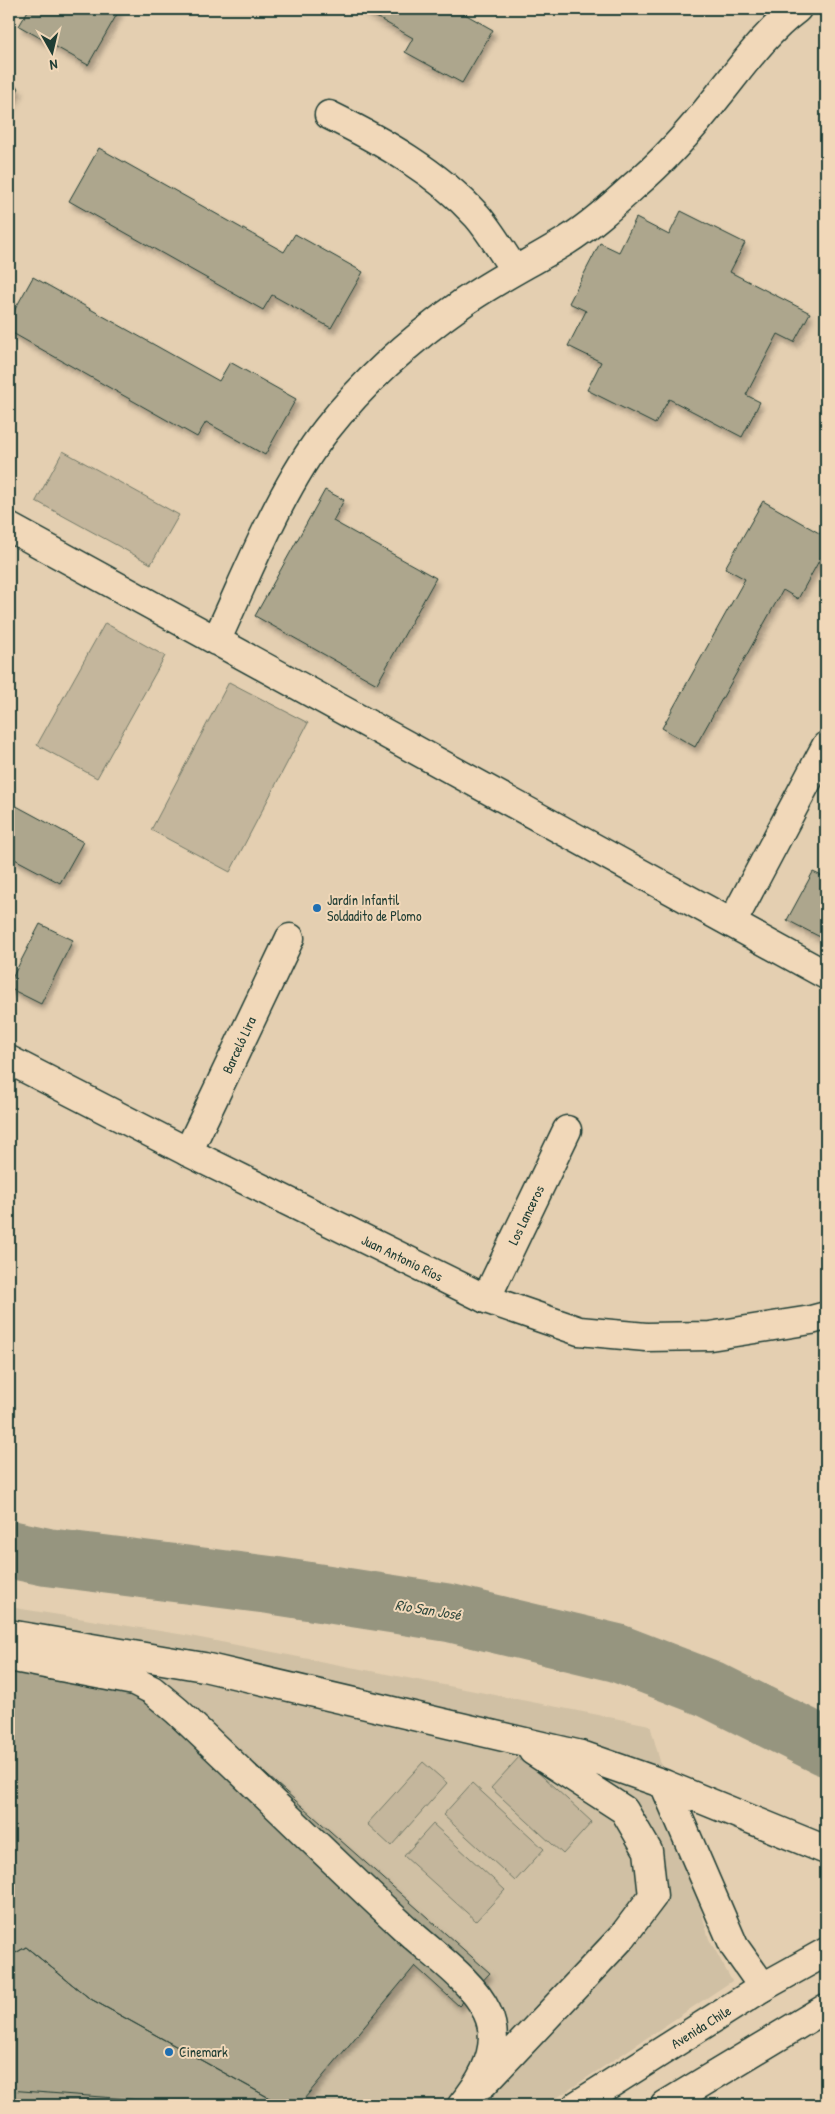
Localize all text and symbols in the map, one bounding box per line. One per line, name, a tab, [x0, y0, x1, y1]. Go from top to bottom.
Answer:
north arrow	[28, 28, 78, 78]
text: N	[48, 55, 59, 75]
place label: Jardín Infantil Soldadito de Plomo	[327, 890, 422, 925]
marker: Jardín Infantil Soldadito de Plomo	[311, 902, 323, 914]
street label: Barceló Lira	[217, 1013, 260, 1076]
street label: Los Lanceros	[503, 1182, 548, 1248]
street label: Juan Antonio Ríos	[358, 1230, 446, 1285]
water label: Río San José	[394, 1594, 463, 1625]
street label: Avenida Chile	[667, 2000, 735, 2053]
place label: Cinemark	[179, 2042, 228, 2061]
marker: Cinemark	[163, 2046, 175, 2058]

